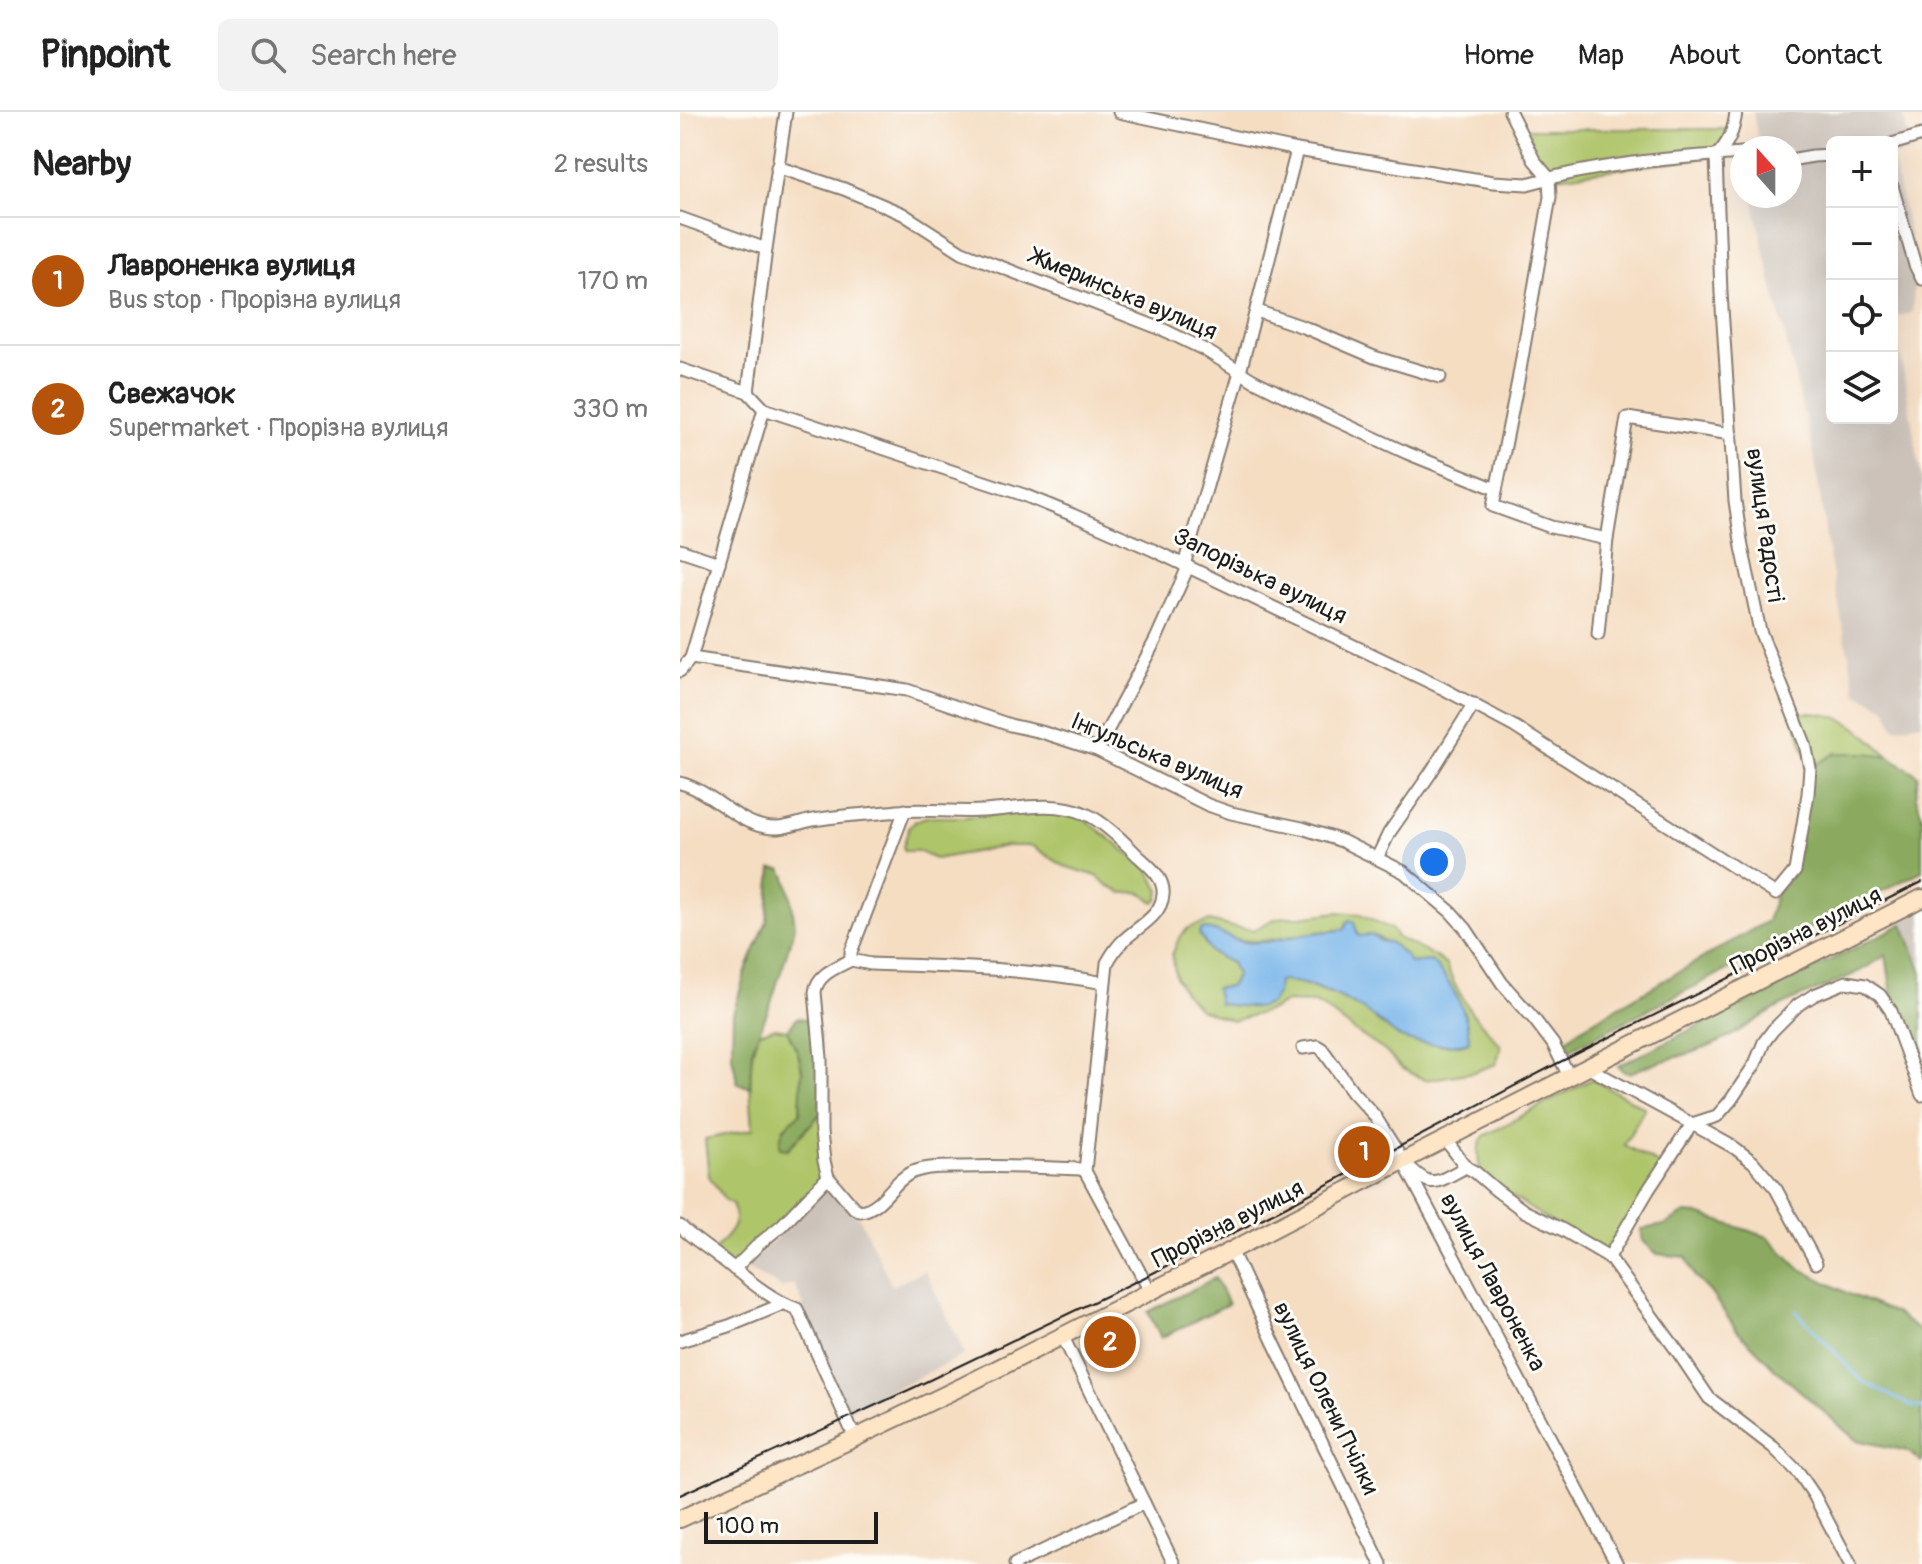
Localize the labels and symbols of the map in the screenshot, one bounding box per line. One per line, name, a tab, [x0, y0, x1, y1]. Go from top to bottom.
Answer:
north arrow	[1730, 136, 1802, 208]
street label: Жмеринська вулиця	[1023, 240, 1222, 346]
street label: вулиця Радості	[1740, 446, 1790, 604]
street label: Запорізька вулиця	[1169, 521, 1351, 631]
street label: Інгульська вулиця	[1066, 707, 1248, 805]
your location	[1414, 842, 1454, 882]
street label: Прорізна вулиця	[1726, 880, 1886, 982]
pin: 1	[1338, 1122, 1390, 1182]
street label: Прорізна вулиця	[1148, 1173, 1308, 1275]
street label: вулиця Лавроненка	[1434, 1188, 1552, 1376]
street label: вулиця Олени Пчілки	[1267, 1297, 1385, 1499]
pin: 2	[1084, 1312, 1136, 1372]
scale bar	[704, 1508, 878, 1544]

